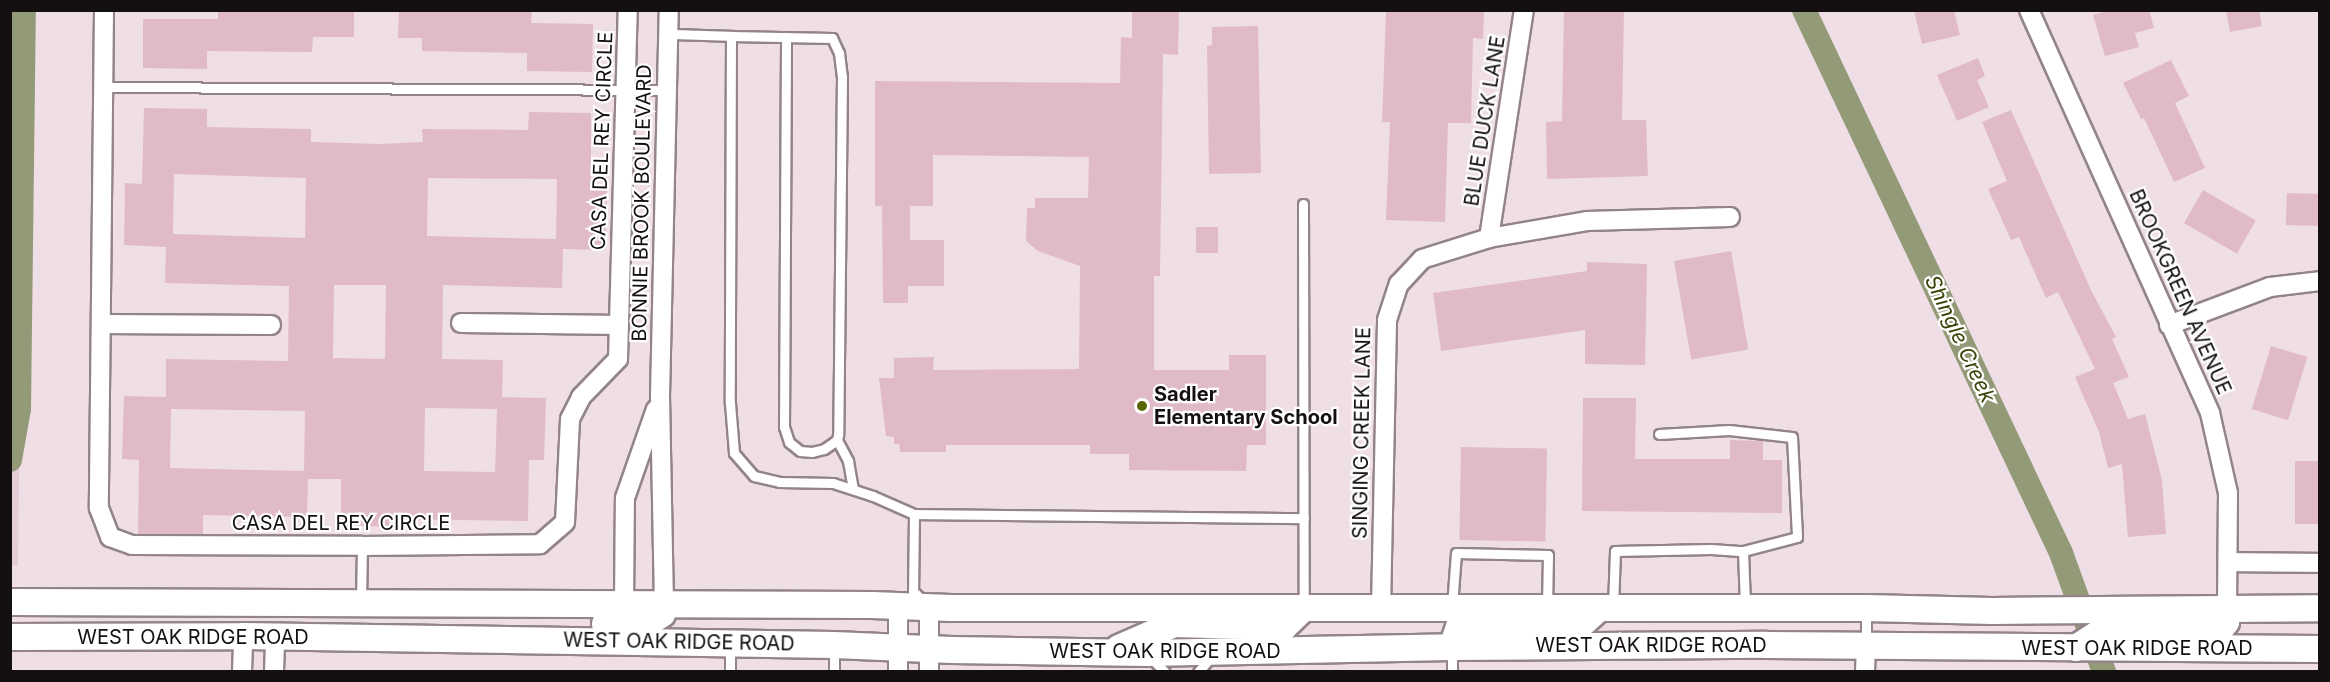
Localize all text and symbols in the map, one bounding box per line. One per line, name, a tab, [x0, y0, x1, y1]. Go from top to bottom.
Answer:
street label: CASA DEL REY CIRCLE	[586, 31, 618, 251]
street label: BLUE DUCK LANE	[1460, 34, 1510, 208]
street label: BONNIE BROOK BOULEVARD	[628, 64, 656, 342]
street label: BROOKGREEN AVENUE	[2124, 186, 2236, 398]
water label: Shingle Creek	[1919, 271, 2001, 407]
street label: SINGING CREEK LANE	[1348, 327, 1376, 539]
place label: Sadler Elementary School	[1154, 382, 1338, 429]
marker: Sadler Elementary School	[1135, 399, 1149, 413]
street label: CASA DEL REY CIRCLE	[232, 511, 450, 535]
street label: WEST OAK RIDGE ROAD	[77, 625, 309, 649]
street label: WEST OAK RIDGE ROAD	[563, 628, 795, 656]
street label: WEST OAK RIDGE ROAD	[1535, 633, 1767, 657]
street label: WEST OAK RIDGE ROAD	[2021, 636, 2253, 660]
street label: WEST OAK RIDGE ROAD	[1049, 639, 1281, 663]

